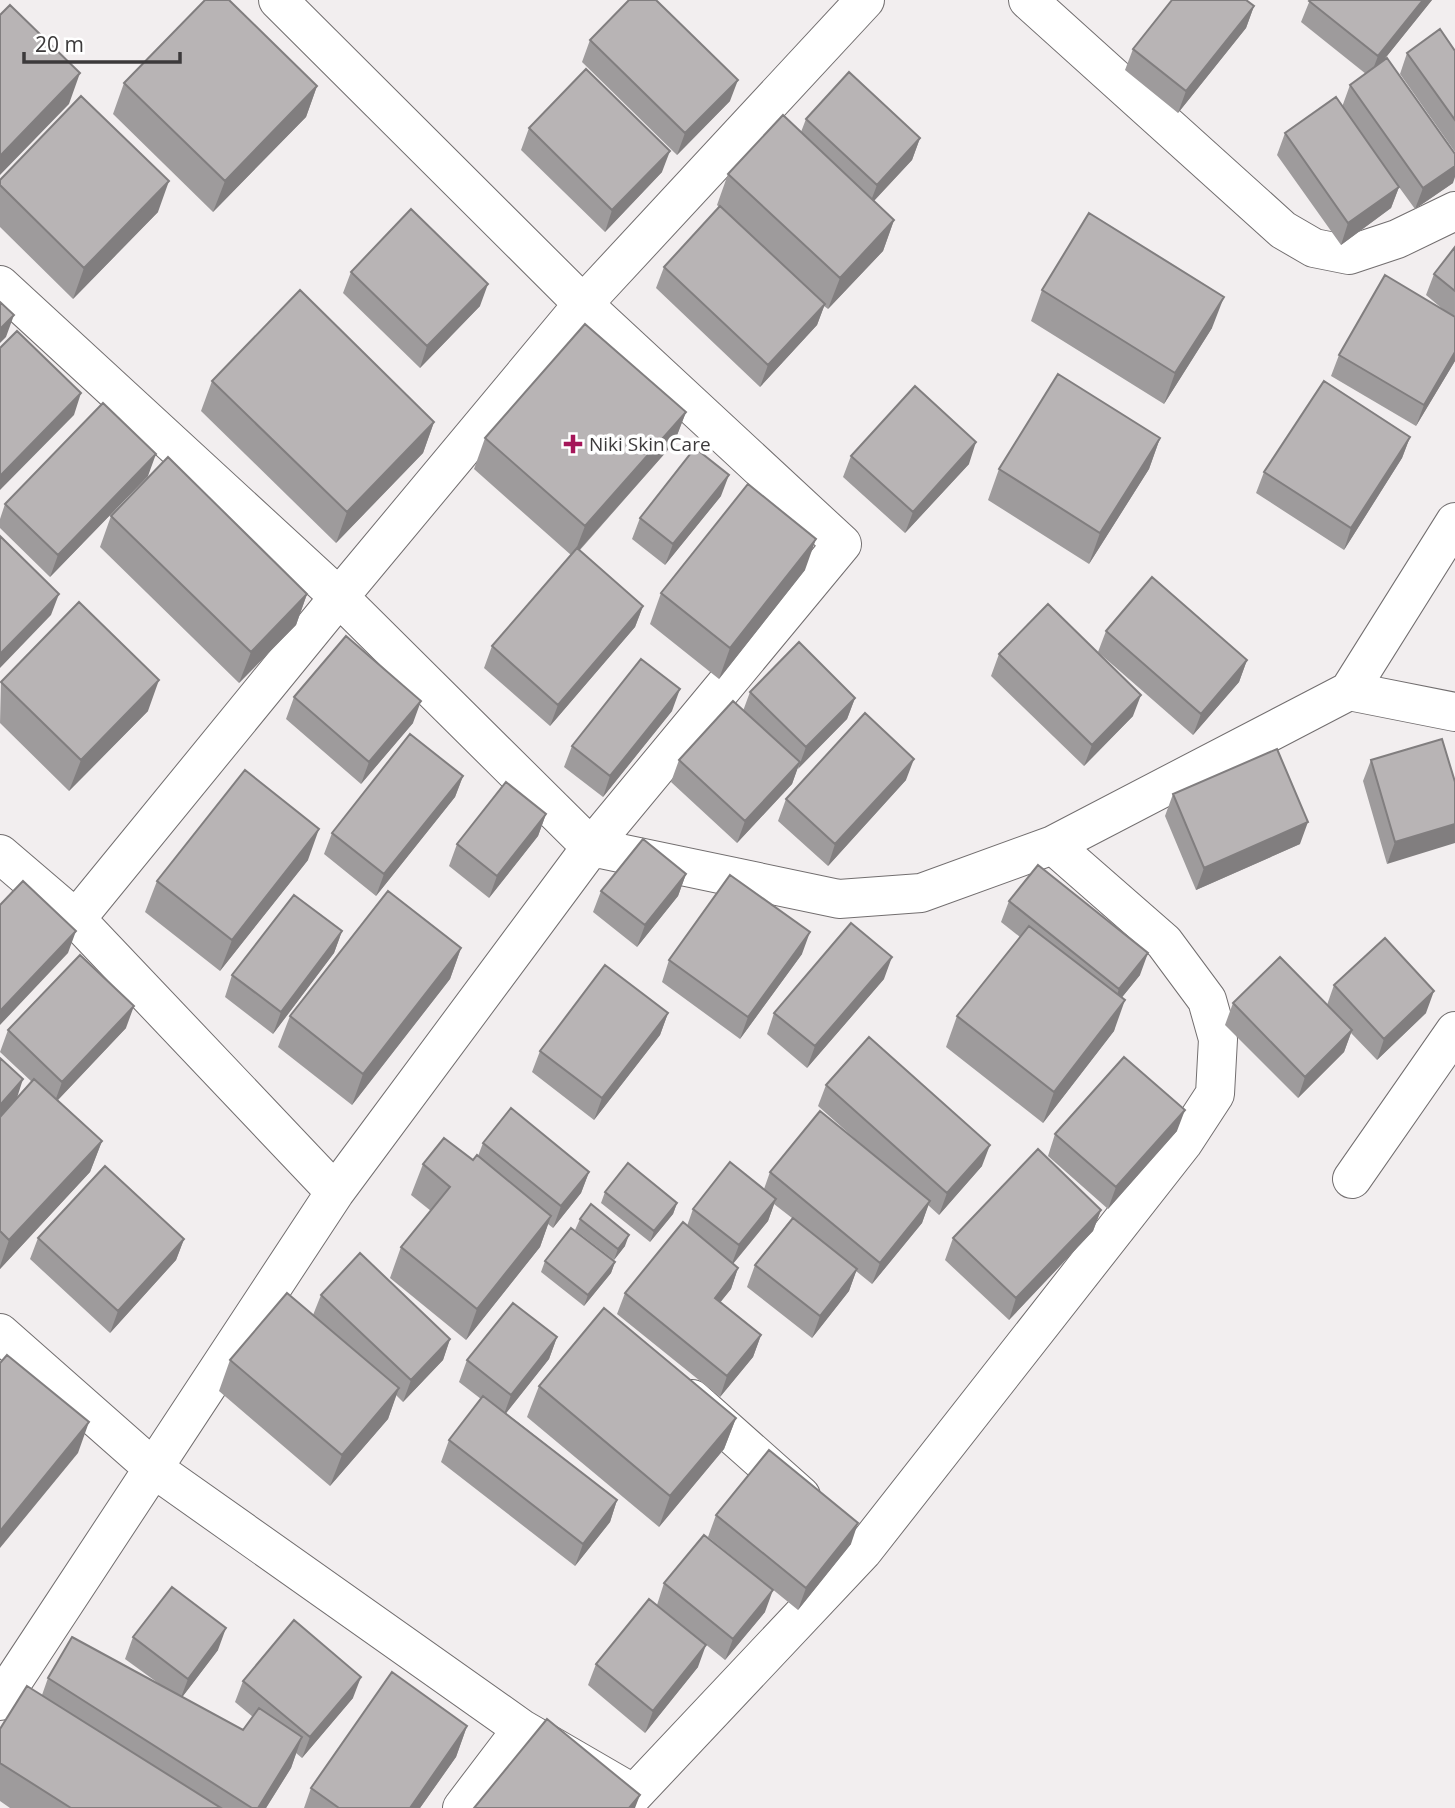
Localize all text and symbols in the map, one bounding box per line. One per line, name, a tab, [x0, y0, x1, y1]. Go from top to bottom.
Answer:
scale bar	[24, 21, 180, 65]
text: 20 m	[35, 30, 84, 58]
place label: Niki Skin Care	[589, 431, 711, 457]
marker: Niki Skin Care	[563, 434, 583, 454]

